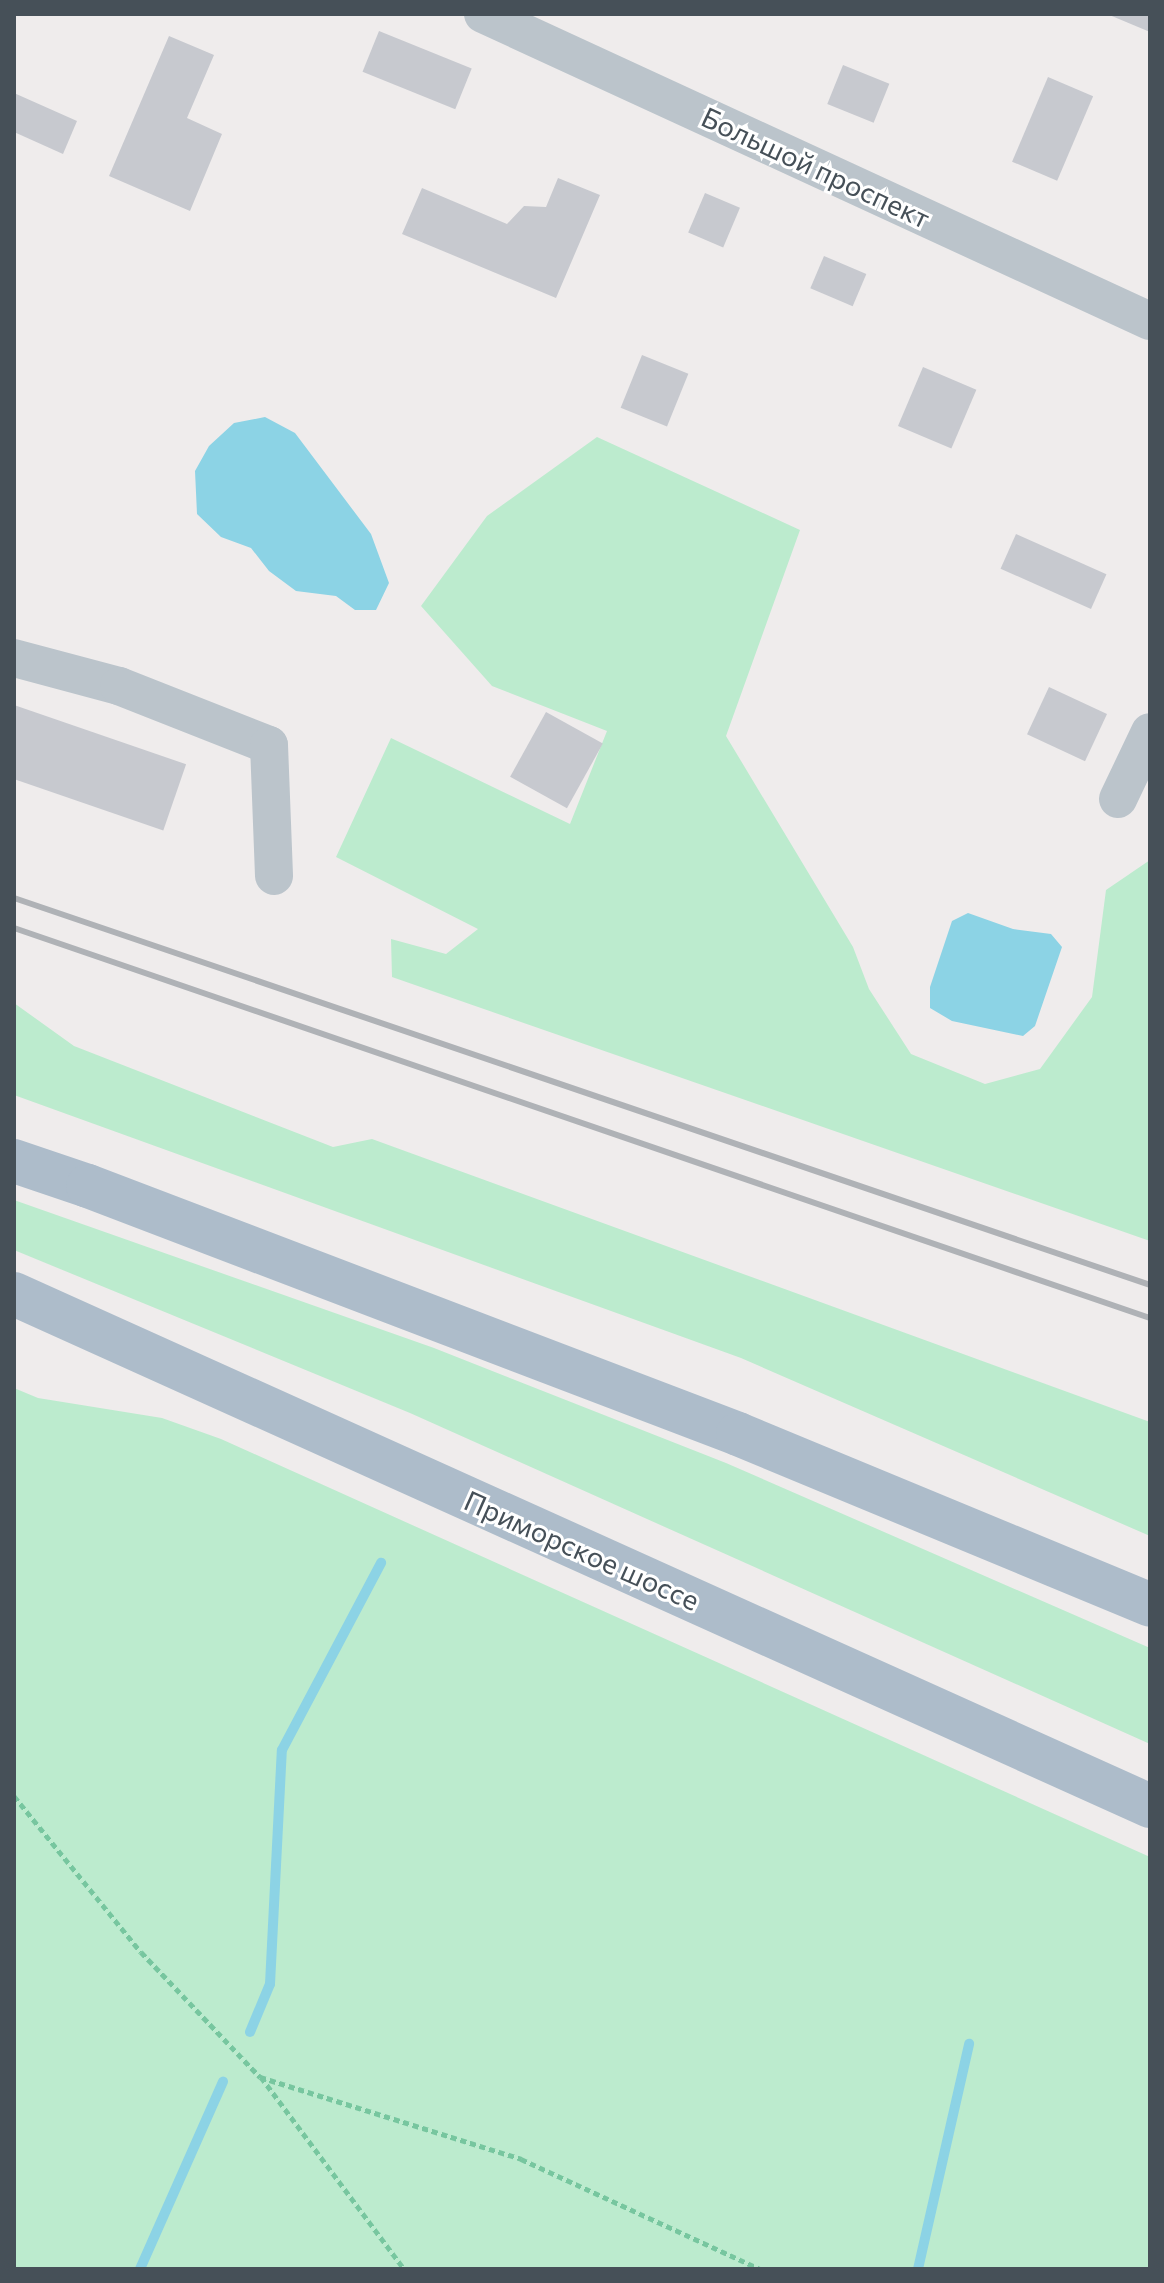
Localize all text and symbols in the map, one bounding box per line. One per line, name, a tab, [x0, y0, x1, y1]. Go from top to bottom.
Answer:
street label: Большой проспект	[697, 99, 935, 235]
street label: Приморское шоссе	[459, 1483, 705, 1617]

